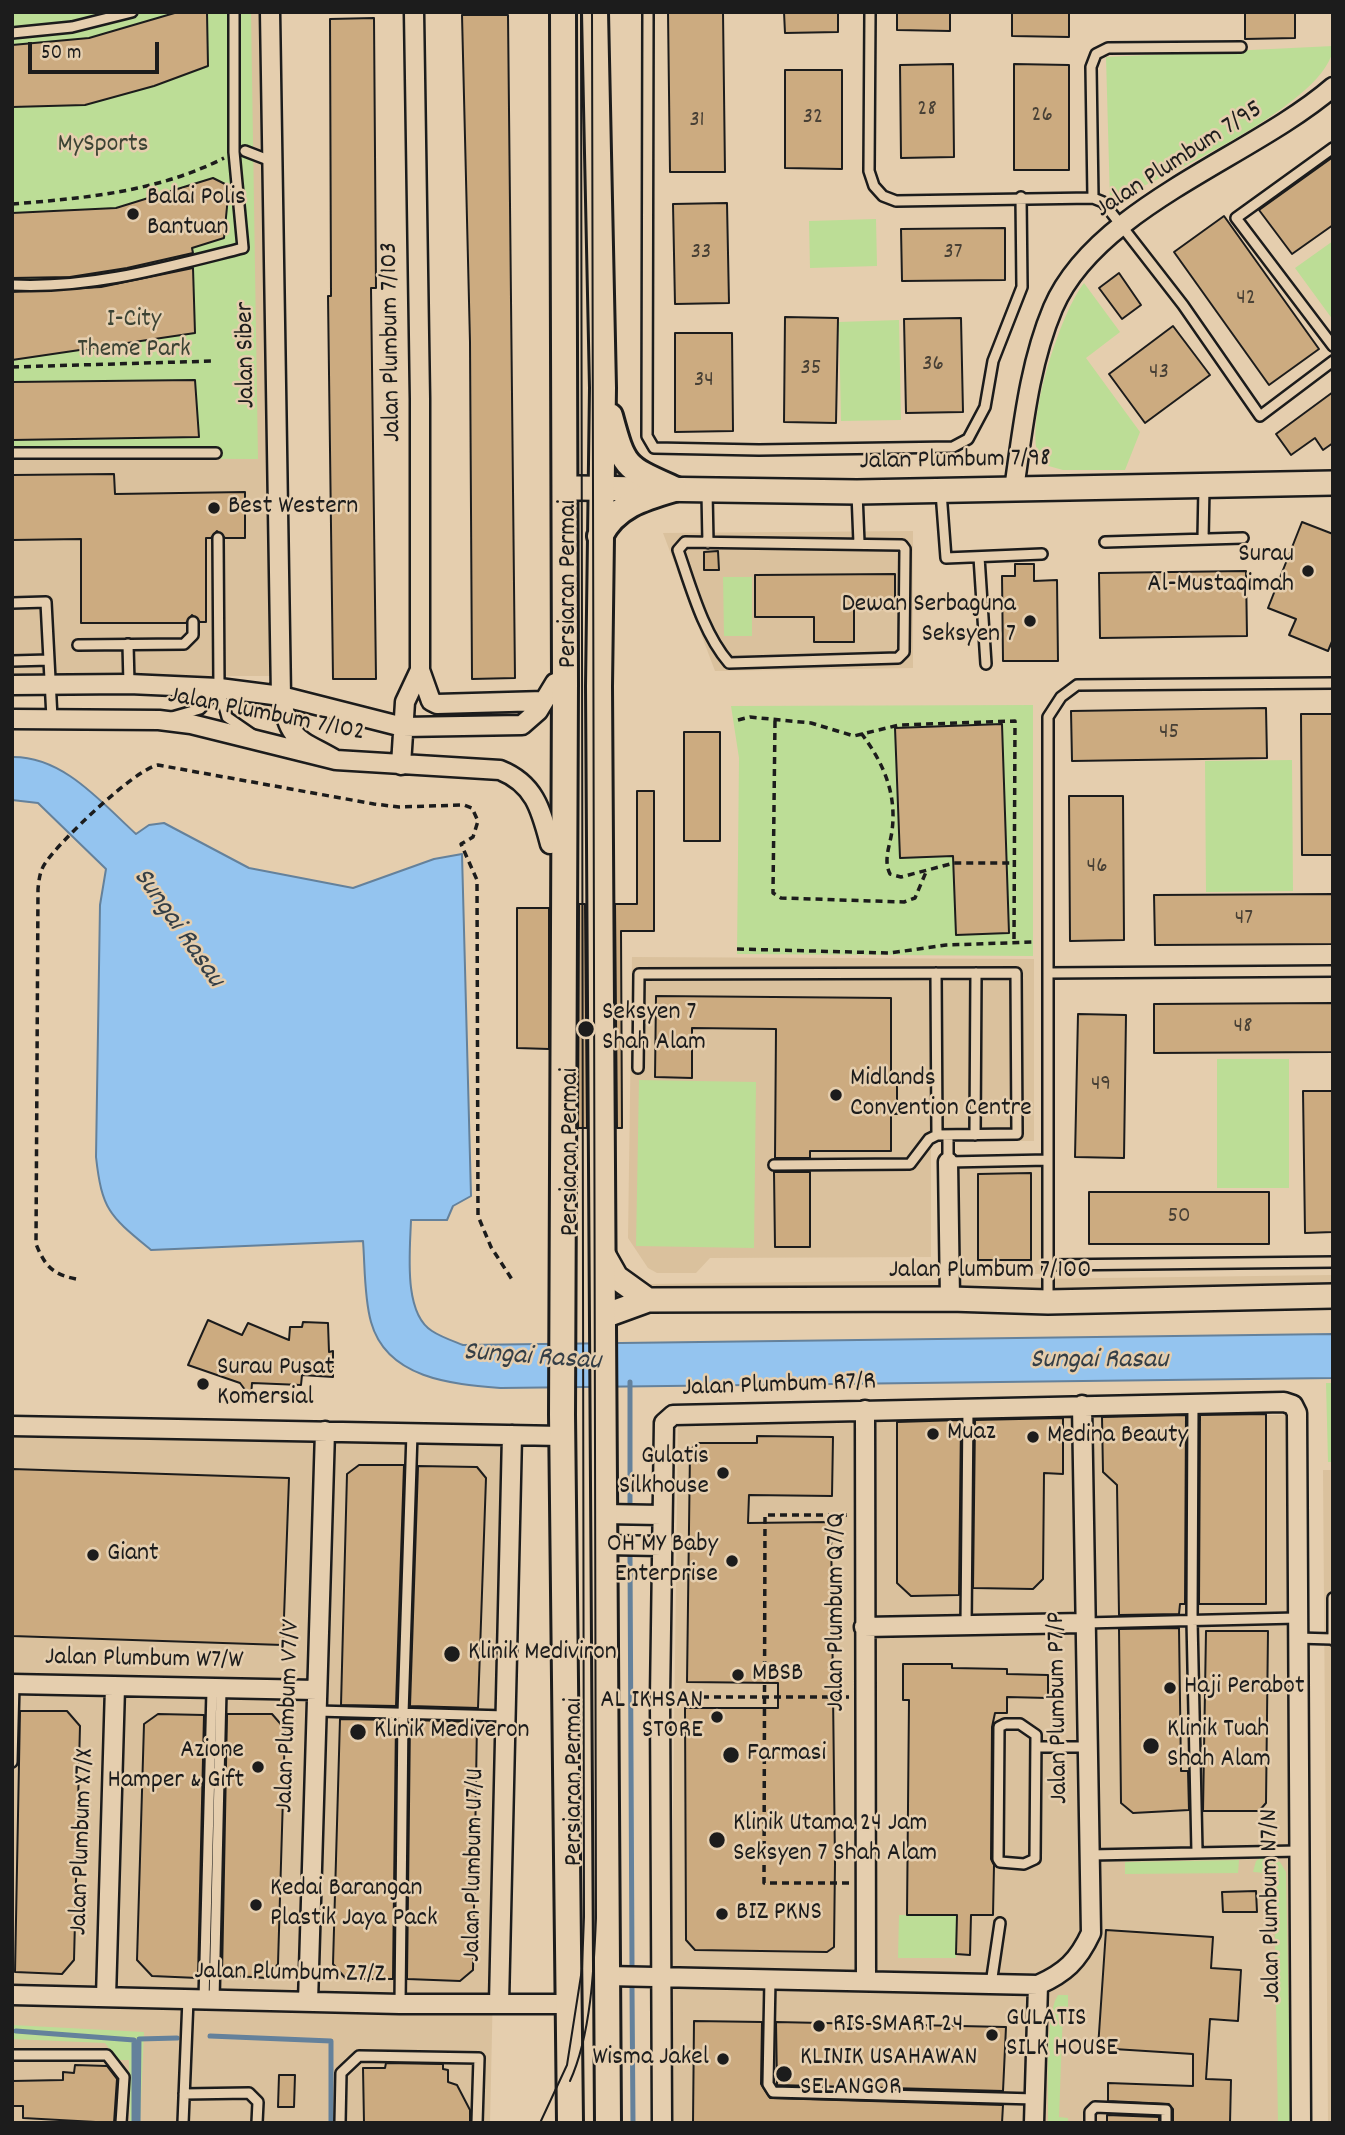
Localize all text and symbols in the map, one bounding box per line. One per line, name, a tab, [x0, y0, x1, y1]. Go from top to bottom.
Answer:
scale bar	[32, 28, 163, 72]
text: 50 m	[41, 39, 81, 69]
street label: Jalan Plumbum 7/95	[1091, 95, 1269, 227]
house number: 28	[917, 97, 937, 125]
house number: 26	[1031, 103, 1053, 131]
house number: 32	[803, 105, 823, 133]
house number: 31	[689, 108, 705, 136]
park label: MySports	[58, 130, 148, 162]
place label: Balai Polis Bantuan	[147, 183, 246, 244]
marker: Balai Polis Bantuan	[125, 206, 141, 222]
house number: 33	[691, 240, 711, 268]
house number: 37	[943, 240, 963, 268]
street label: Jalan Plumbum 7/103	[376, 242, 410, 442]
house number: 42	[1236, 286, 1256, 314]
street label: Jalan Siber	[231, 301, 265, 409]
park label: I-City Theme Park	[77, 305, 191, 366]
house number: 36	[922, 352, 944, 380]
house number: 35	[801, 356, 821, 384]
house number: 43	[1149, 360, 1169, 388]
house number: 34	[694, 368, 714, 396]
street label: Jalan Plumbum 7/98	[859, 445, 1051, 479]
place label: Best Western	[228, 492, 358, 524]
marker: Best Western	[206, 500, 222, 516]
street label: Persiaran Permai	[554, 500, 586, 668]
place label: Surau Al-Mustaqimah	[1147, 540, 1294, 602]
marker: Surau Al-Mustaqimah	[1300, 563, 1316, 579]
place label: Dewan Serbaguna Seksyen 7	[841, 590, 1016, 652]
marker: Dewan Serbaguna Seksyen 7	[1022, 613, 1038, 629]
street label: Jalan Plumbum 7/102	[165, 682, 367, 750]
house number: 45	[1159, 720, 1179, 748]
house number: 46	[1087, 854, 1107, 882]
water label: Sungai Rasau	[124, 863, 230, 995]
house number: 47	[1235, 906, 1253, 934]
place label: Seksyen 7 Shah Alam	[602, 998, 706, 1060]
house number: 48	[1234, 1014, 1252, 1042]
marker: Seksyen 7 Shah Alam	[576, 1019, 596, 1039]
place label: Midlands Convention Centre	[850, 1064, 1032, 1126]
street label: Persiaran Permai	[556, 1068, 588, 1236]
house number: 49	[1091, 1072, 1111, 1100]
marker: Midlands Convention Centre	[828, 1087, 844, 1103]
house number: 50	[1167, 1204, 1191, 1232]
street label: Jalan Plumbum 7/100	[889, 1256, 1091, 1288]
water label: Sungai Rasau	[462, 1337, 602, 1381]
water label: Sungai Rasau	[1030, 1345, 1168, 1379]
place label: Surau Pusat Komersial	[217, 1353, 334, 1414]
street label: Jalan Plumbum R7/R	[681, 1368, 877, 1406]
marker: Surau Pusat Komersial	[195, 1376, 211, 1392]
place label: Muaz	[947, 1418, 996, 1450]
place label: Medina Beauty	[1047, 1421, 1188, 1453]
marker: Muaz	[925, 1426, 941, 1442]
marker: Medina Beauty	[1025, 1429, 1041, 1445]
place label: Gulatis Silkhouse	[619, 1442, 709, 1504]
marker: Gulatis Silkhouse	[715, 1465, 731, 1481]
street label: Jalan Plumbum Q7/Q	[822, 1512, 854, 1712]
place label: OH MY Baby Enterprise	[607, 1530, 718, 1592]
place label: Giant	[107, 1539, 159, 1571]
marker: Giant	[85, 1547, 101, 1563]
marker: OH MY Baby Enterprise	[724, 1553, 740, 1569]
street label: Jalan Plumbum P7/P	[1043, 1612, 1077, 1804]
street label: Jalan Plumbum V7/V	[271, 1619, 309, 1813]
place label: Klinik Mediviron	[468, 1638, 617, 1670]
street label: Jalan Plumbum W7/W	[44, 1644, 244, 1678]
marker: Klinik Mediviron	[442, 1644, 462, 1664]
place label: MBSB	[752, 1659, 803, 1691]
marker: MBSB	[730, 1667, 746, 1683]
place label: Haji Perabot	[1184, 1672, 1305, 1704]
marker: Haji Perabot	[1162, 1680, 1178, 1696]
place label: AL IKHSAN STORE	[600, 1686, 703, 1748]
street label: Persiaran Permai	[560, 1698, 592, 1866]
marker: AL IKHSAN STORE	[709, 1709, 725, 1725]
place label: Klinik Tuah Shah Alam	[1167, 1715, 1271, 1776]
place label: Klinik Mediveron	[374, 1716, 529, 1748]
marker: Klinik Mediveron	[348, 1722, 368, 1742]
place label: Azione Hamper & Gift	[108, 1736, 244, 1798]
marker: Klinik Tuah Shah Alam	[1141, 1736, 1161, 1756]
place label: Farmasi	[747, 1739, 826, 1771]
marker: Farmasi	[721, 1745, 741, 1765]
street label: Jalan Plumbum X7/X	[65, 1748, 103, 1936]
marker: Azione Hamper & Gift	[250, 1759, 266, 1775]
street label: Jalan Plumbum U7/U	[459, 1768, 493, 1962]
place label: Klinik Utama 24 Jam Seksyen 7 Shah Alam	[733, 1809, 937, 1870]
street label: Jalan Plumbum N7/N	[1256, 1809, 1290, 2003]
marker: Klinik Utama 24 Jam Seksyen 7 Shah Alam	[707, 1830, 727, 1850]
place label: Kedai Barangan Plastik Jaya Pack	[270, 1874, 438, 1936]
marker: Kedai Barangan Plastik Jaya Pack	[248, 1897, 264, 1913]
place label: BIZ PKNS	[736, 1898, 822, 1930]
marker: BIZ PKNS	[714, 1906, 730, 1922]
street label: Jalan Plumbum Z7/Z	[194, 1958, 386, 1992]
place label: GULATIS SILK HOUSE	[1006, 2004, 1118, 2066]
place label: RIS SMART 24	[833, 2010, 963, 2042]
marker: RIS SMART 24	[811, 2018, 827, 2034]
marker: GULATIS SILK HOUSE	[984, 2027, 1000, 2043]
place label: Wisma Jakel	[592, 2043, 709, 2075]
place label: KLINIK USAHAWAN SELANGOR	[800, 2043, 977, 2104]
marker: Wisma Jakel	[715, 2051, 731, 2067]
marker: KLINIK USAHAWAN SELANGOR	[774, 2064, 794, 2084]

